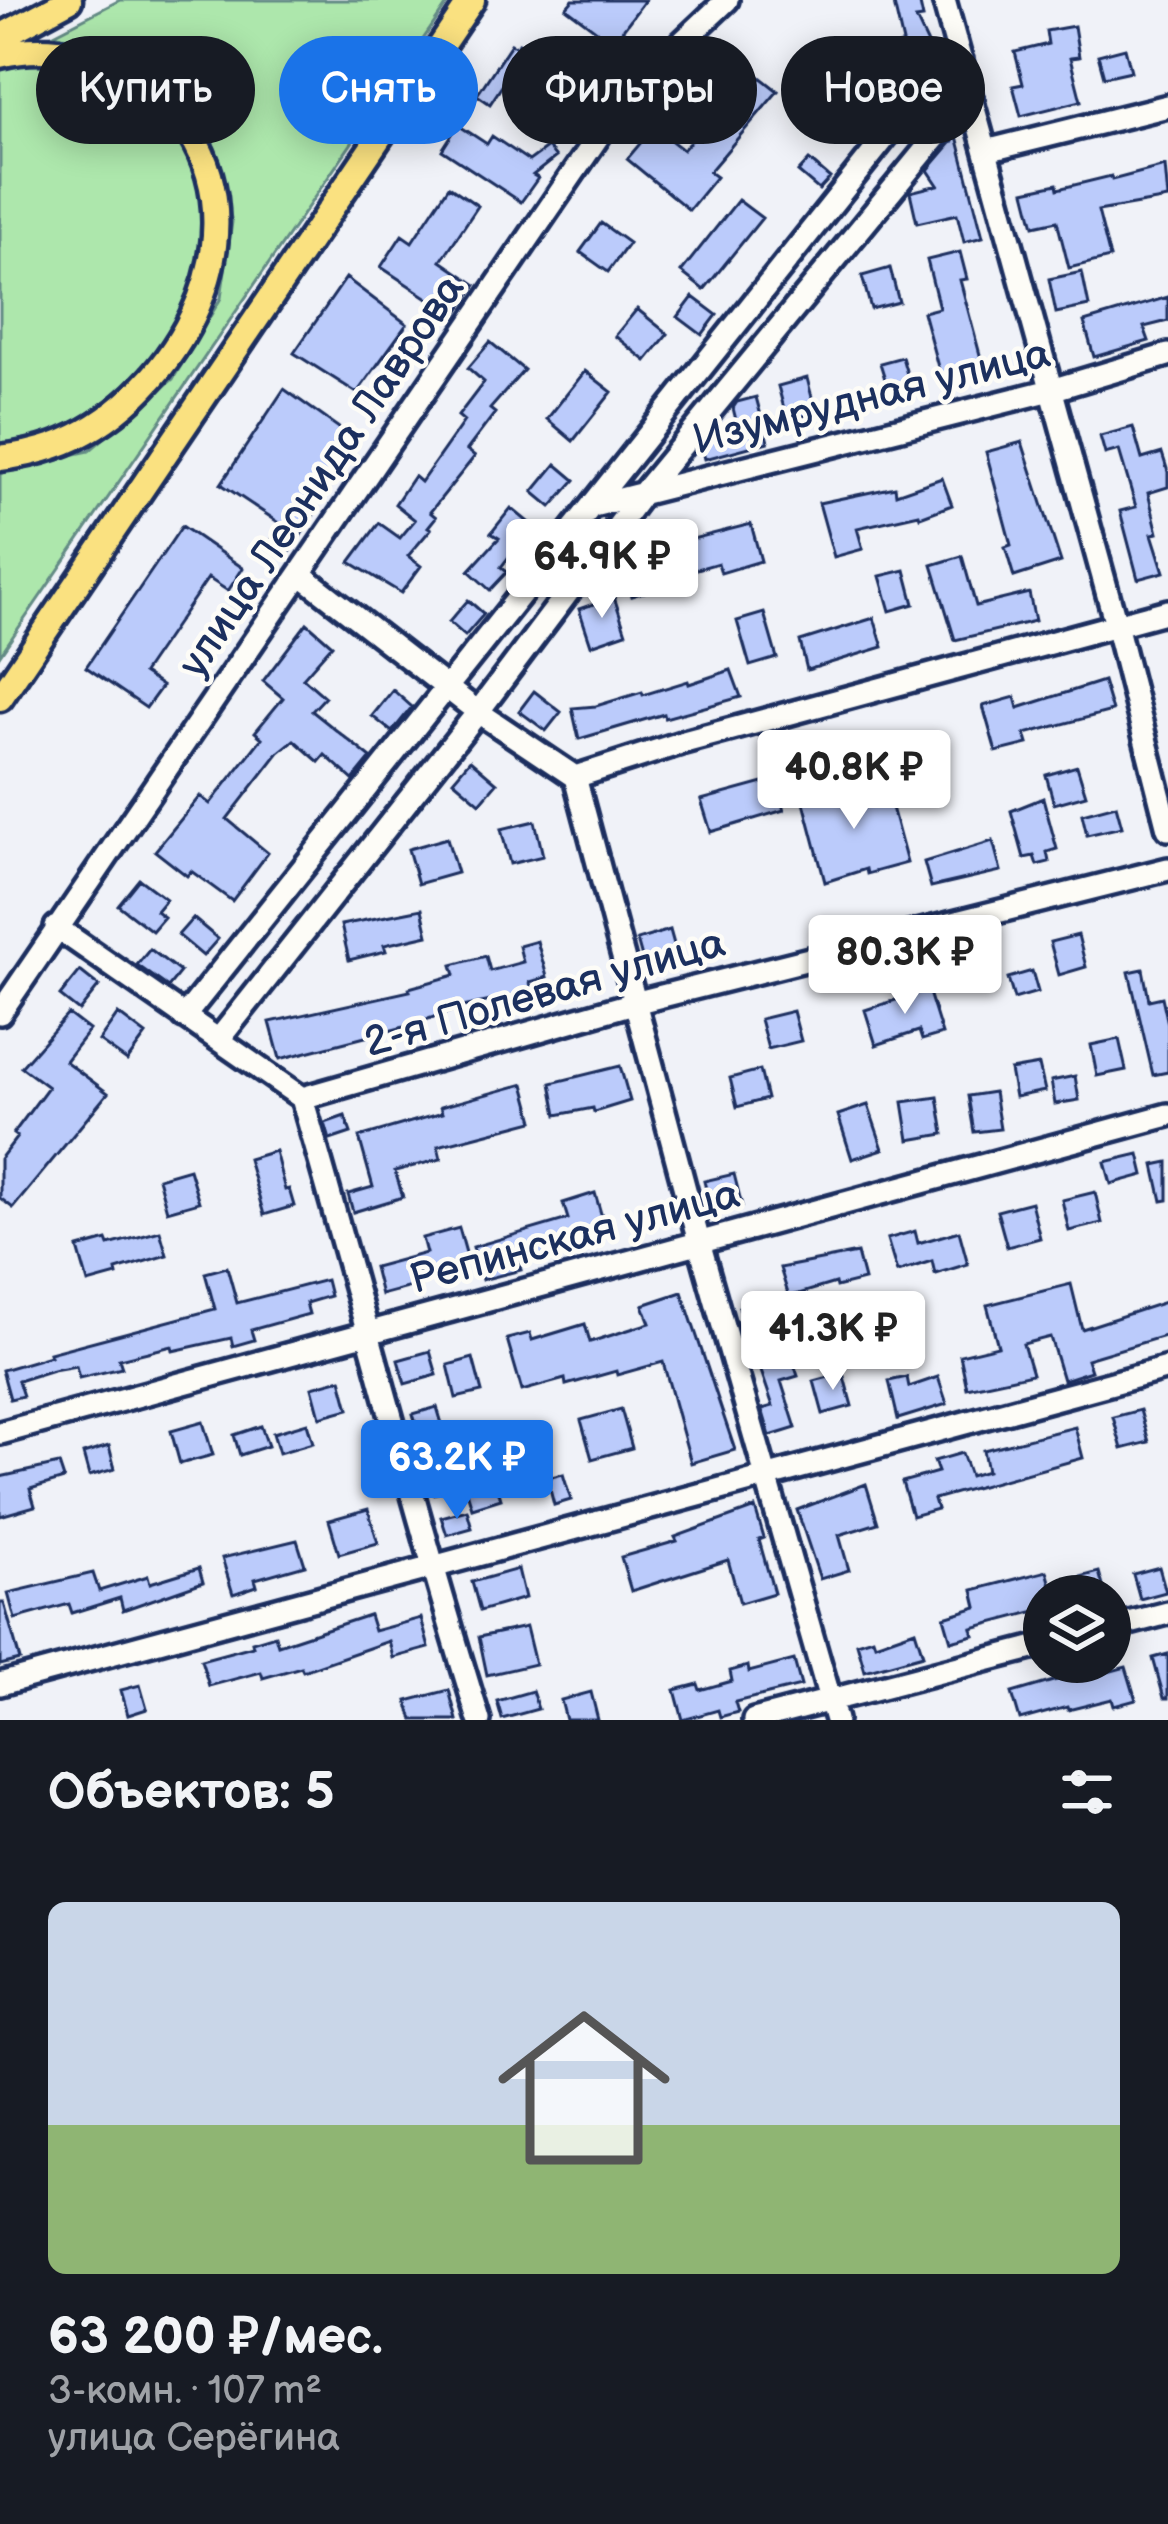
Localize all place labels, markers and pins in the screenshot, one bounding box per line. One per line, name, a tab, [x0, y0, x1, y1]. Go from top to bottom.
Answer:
pin: 64.9K ₽	[491, 519, 713, 621]
pin: 40.8K ₽	[743, 730, 965, 832]
pin: 80.3K ₽	[794, 915, 1016, 1017]
pin: 41.3K ₽	[722, 1291, 944, 1393]
pin: 63.2K ₽	[346, 1420, 568, 1522]

